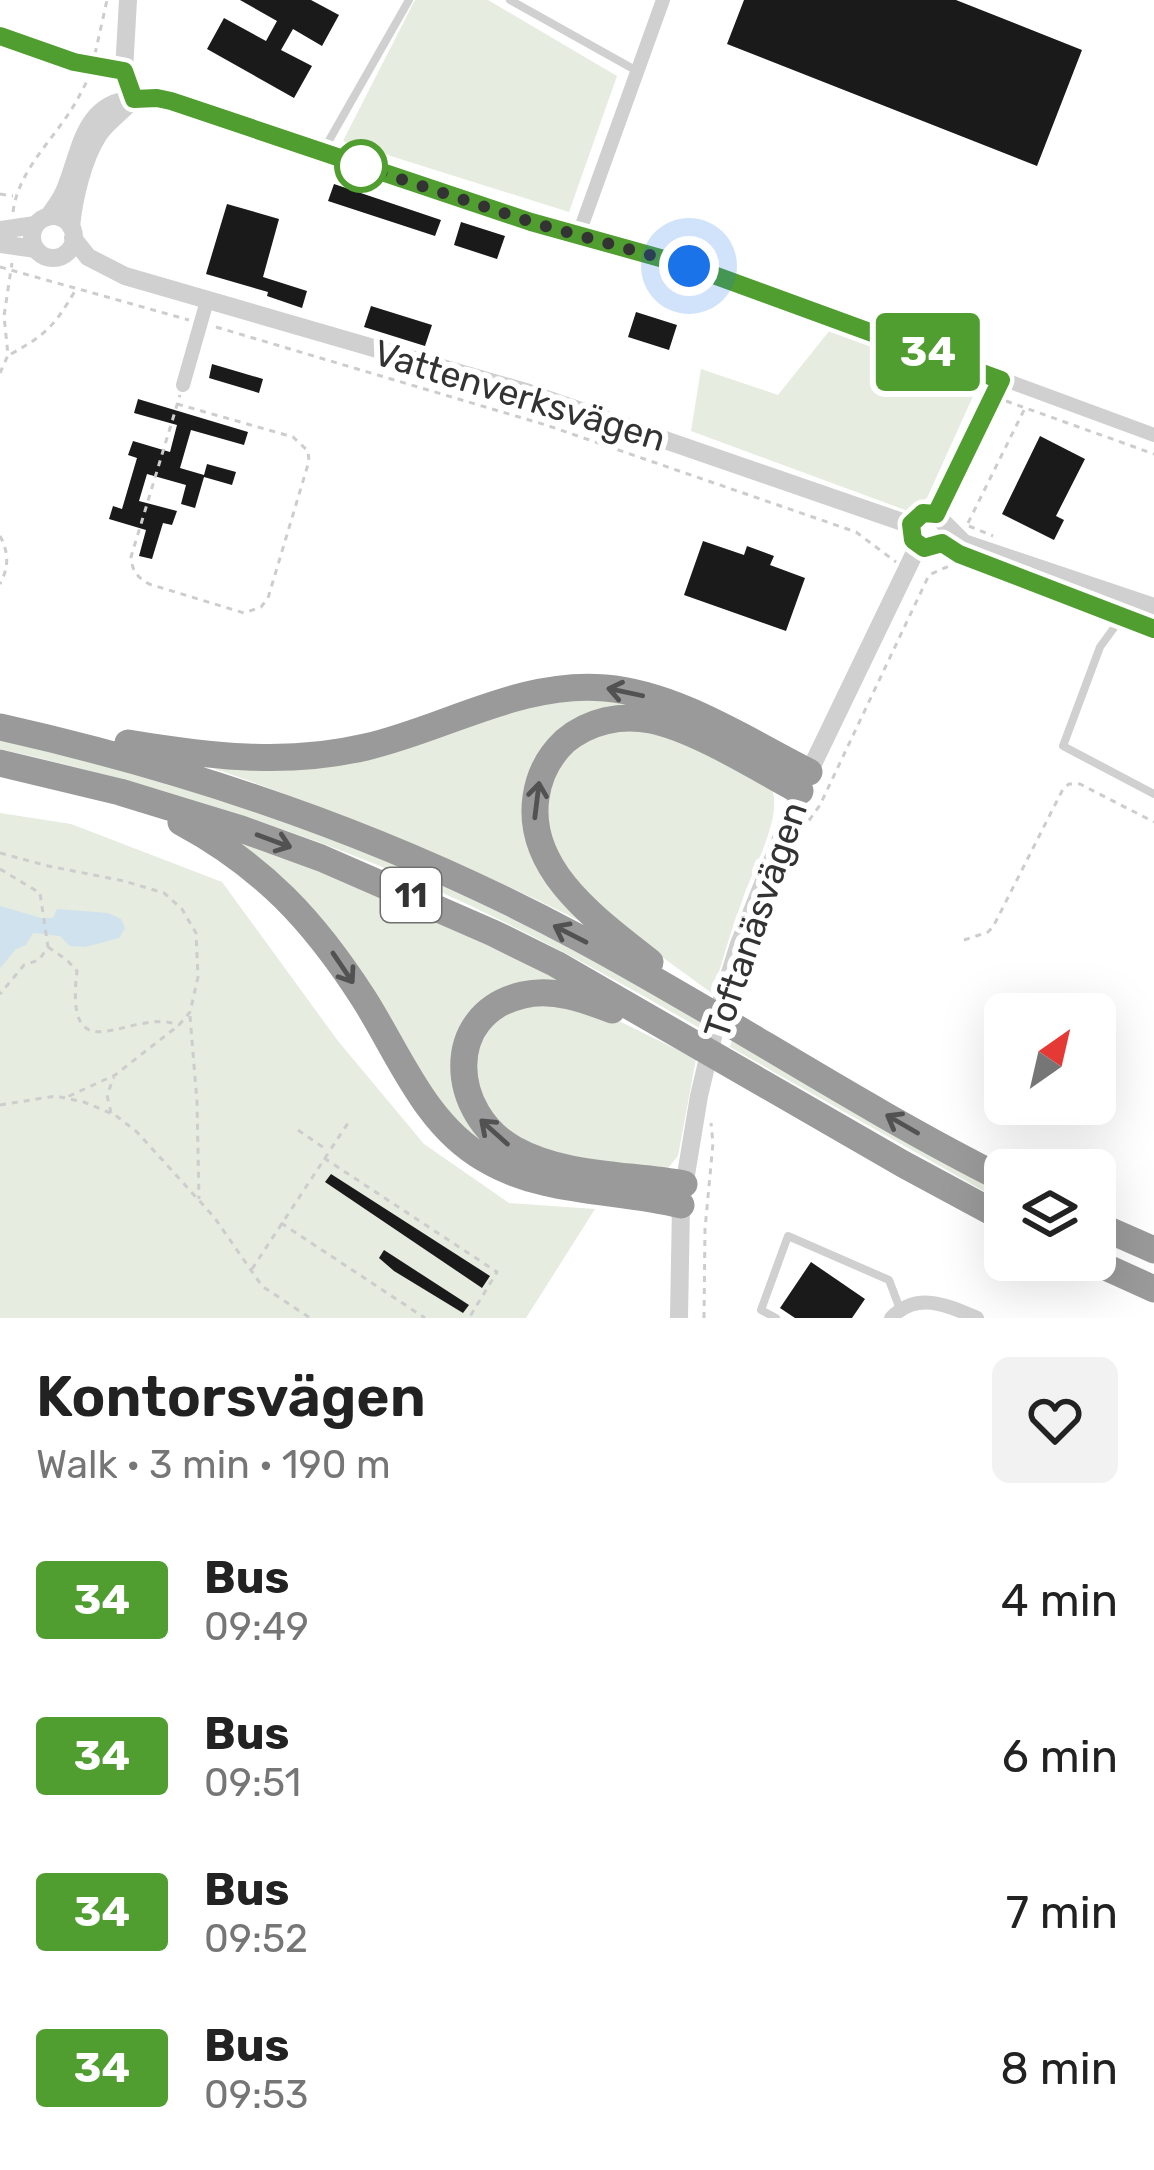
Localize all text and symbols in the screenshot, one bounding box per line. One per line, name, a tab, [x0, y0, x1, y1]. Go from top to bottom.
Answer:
unlabelled marker	[336, 141, 386, 191]
your location	[659, 236, 719, 296]
line badge: 34	[874, 313, 982, 391]
text: 34	[900, 327, 956, 377]
street label: Vattenverksvägen	[369, 331, 671, 460]
one-way arrow	[607, 679, 645, 702]
one-way arrow	[527, 781, 549, 820]
street label: Toftanäsvägen	[695, 796, 816, 1044]
one-way arrow	[255, 831, 292, 853]
road number: 11	[381, 868, 441, 922]
one-way arrow	[553, 921, 588, 944]
one-way arrow	[330, 950, 355, 984]
north arrow	[984, 993, 1116, 1125]
map controls	[984, 993, 1116, 1281]
one-way arrow	[885, 1112, 920, 1136]
one-way arrow	[480, 1119, 510, 1146]
button: layers	[984, 1149, 1116, 1281]
button: heart	[992, 1357, 1118, 1483]
text: Kontorsvägen	[36, 1363, 426, 1430]
text: Walk · 3 min · 190 m	[36, 1442, 391, 1488]
text: Bus	[204, 1551, 289, 1604]
text: 4 min	[1001, 1574, 1118, 1627]
text: 34	[74, 1575, 130, 1625]
text: 09:49	[204, 1604, 309, 1650]
text: Bus	[204, 1707, 289, 1760]
text: 6 min	[1002, 1730, 1118, 1783]
text: 34	[74, 1731, 130, 1781]
text: 09:51	[204, 1760, 301, 1806]
text: Bus	[204, 1863, 289, 1916]
text: 7 min	[1006, 1886, 1118, 1939]
text: 34	[74, 1887, 130, 1937]
text: 09:52	[204, 1916, 308, 1962]
text: Bus	[204, 2019, 289, 2072]
text: 8 min	[1000, 2042, 1118, 2095]
text: 34	[74, 2043, 130, 2093]
text: 09:53	[204, 2072, 308, 2118]

